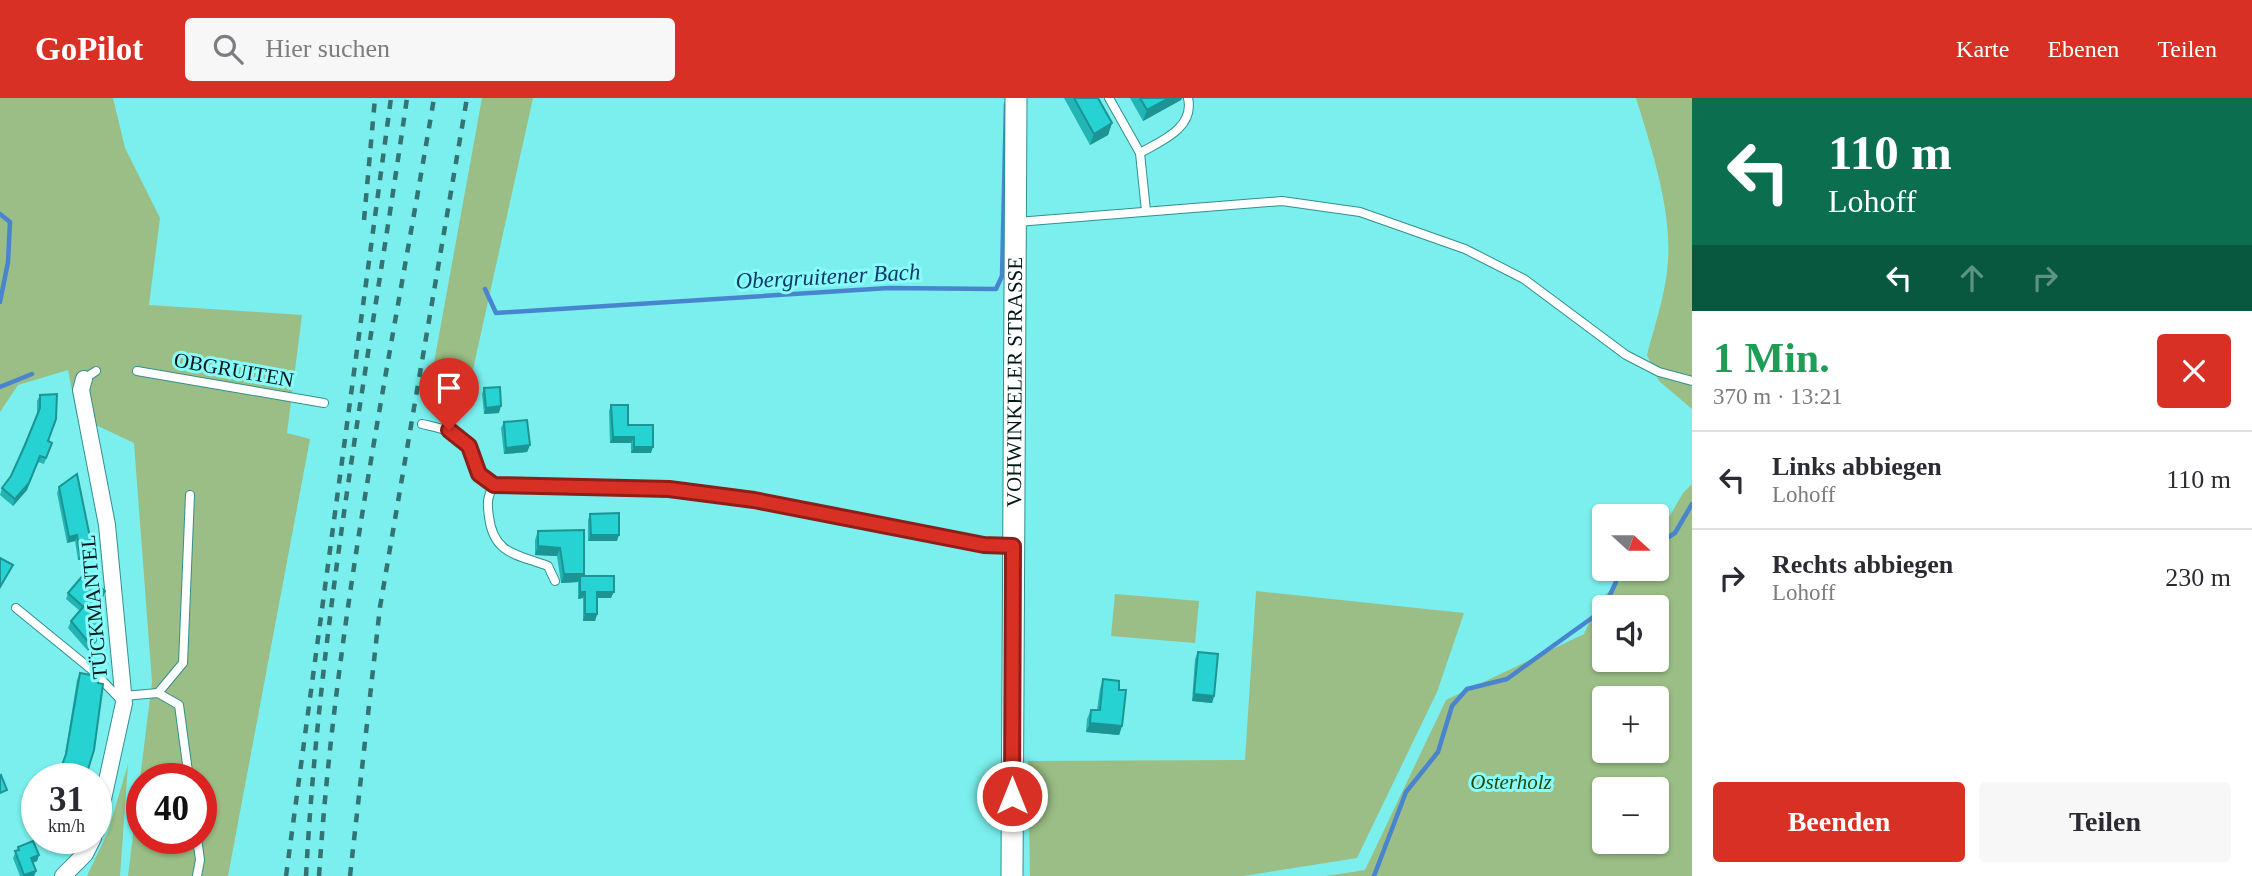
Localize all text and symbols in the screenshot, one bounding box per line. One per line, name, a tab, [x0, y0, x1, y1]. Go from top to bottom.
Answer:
search box	[185, 18, 675, 81]
icon: search	[209, 30, 247, 68]
text: GoPilot	[35, 31, 143, 67]
text: Hier suchen	[265, 34, 390, 63]
text: Karte	[1956, 36, 2009, 62]
text: Ebenen	[2047, 36, 2119, 62]
text: Teilen	[2157, 36, 2217, 62]
text: 110 m	[1828, 125, 1952, 180]
icon: left	[1713, 126, 1804, 217]
text: Lohoff	[1828, 183, 1916, 219]
street label: VOHWINKELER STRASSE	[1002, 257, 1027, 507]
water label: Obergruitener Bach	[735, 259, 921, 294]
icon: left	[1880, 259, 1918, 297]
icon: ahead	[1953, 259, 1991, 297]
icon: right	[2026, 259, 2064, 297]
button: close	[2157, 334, 2231, 408]
text: 1 Min.	[1713, 335, 1830, 381]
street label: OBGRUITEN	[172, 348, 296, 392]
pin	[419, 358, 479, 430]
icon: arrive	[430, 369, 468, 407]
text: 370 m · 13:21	[1713, 384, 1843, 409]
text: Links abbiegen	[1772, 452, 1942, 481]
icon: left	[1713, 461, 1751, 499]
text: 110 m	[2166, 465, 2231, 494]
text: Lohoff	[1772, 482, 1835, 507]
north arrow	[1592, 504, 1670, 581]
map controls	[1592, 504, 1669, 854]
street label: TÜCKMANTEL	[76, 534, 112, 680]
text: Rechts abbiegen	[1772, 550, 1953, 579]
icon: right	[1713, 559, 1751, 597]
text: 230 m	[2165, 563, 2231, 592]
text: Lohoff	[1772, 580, 1835, 605]
button: sound	[1592, 595, 1669, 672]
button: +	[1592, 686, 1669, 763]
position arrow	[975, 759, 1049, 833]
speed limit sign: 40	[126, 763, 217, 854]
park label: Osterholz	[1470, 770, 1552, 794]
button: −	[1592, 777, 1669, 854]
text: 31	[49, 780, 84, 819]
button: Beenden	[1713, 782, 1965, 862]
button: Teilen	[1979, 782, 2231, 862]
text: km/h	[48, 816, 85, 836]

